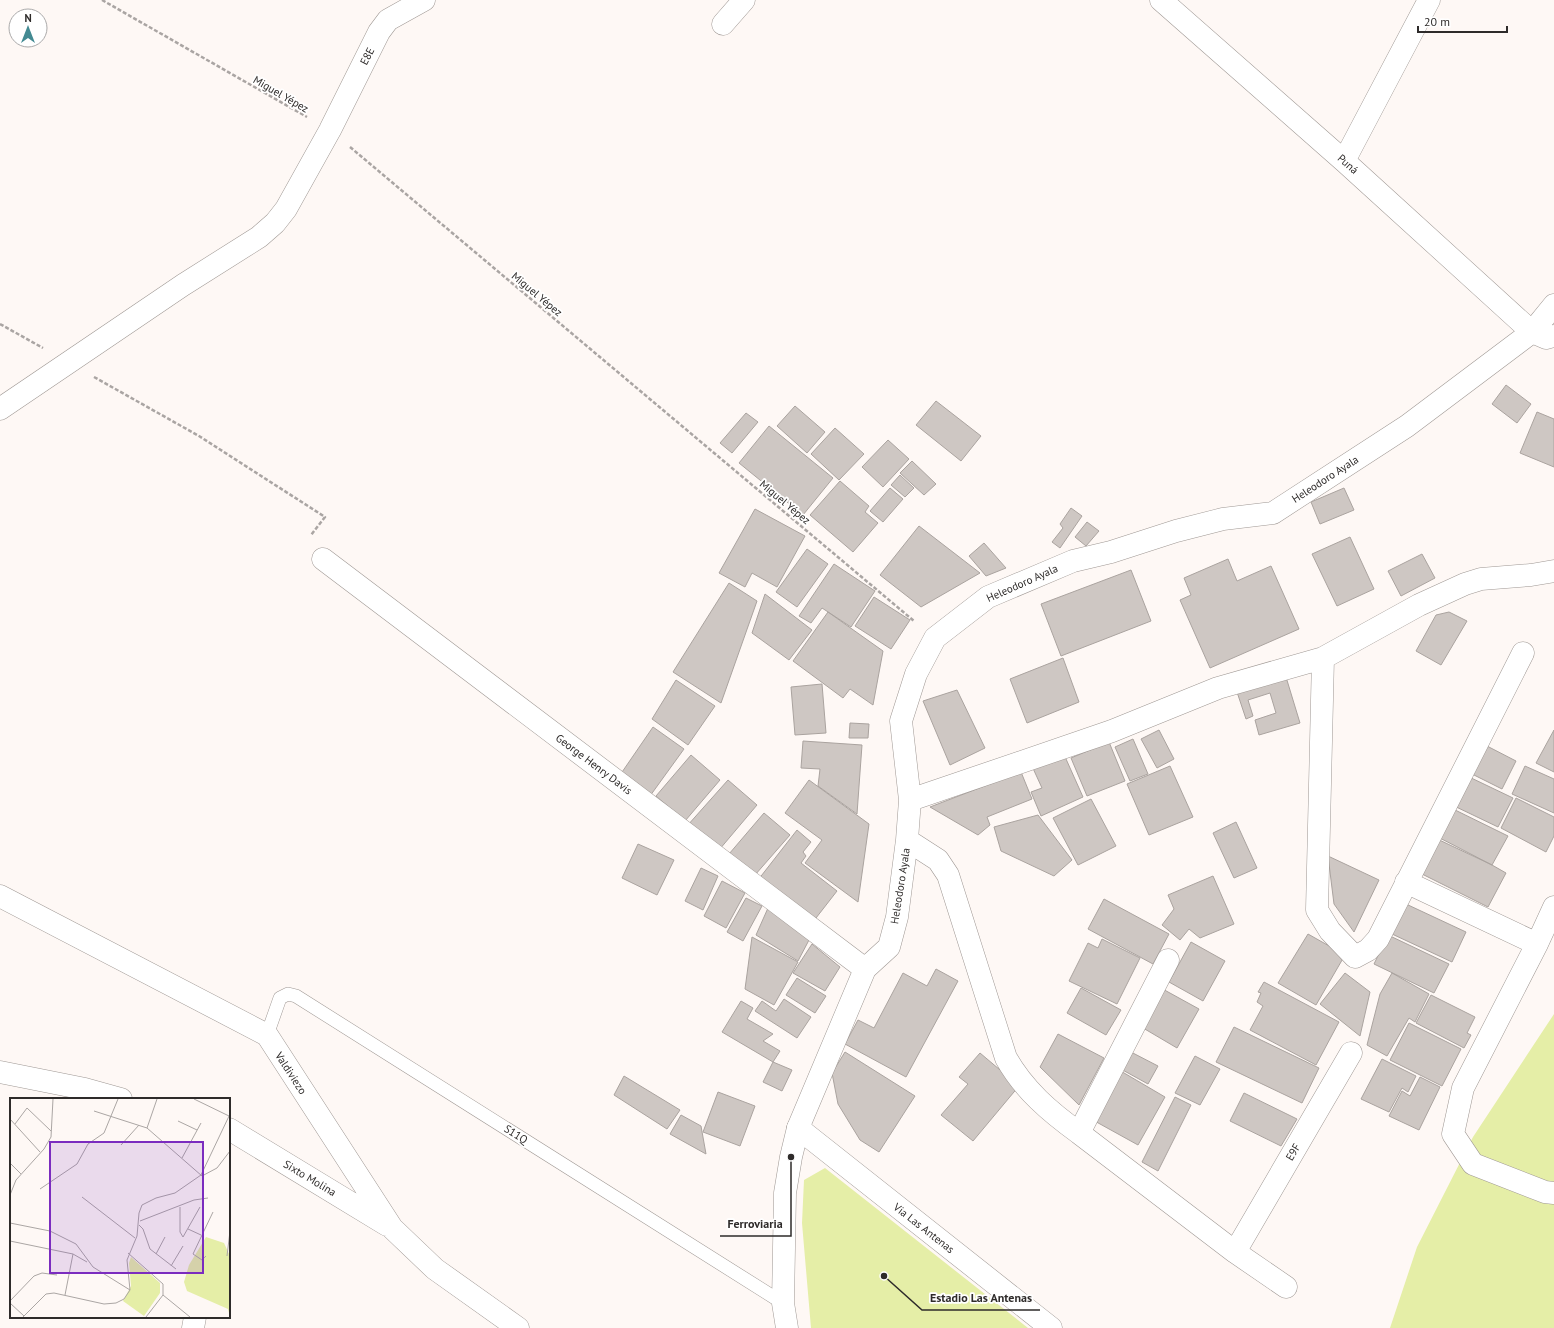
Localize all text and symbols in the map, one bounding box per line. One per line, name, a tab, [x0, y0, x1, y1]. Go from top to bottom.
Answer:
north arrow	[8, 8, 48, 48]
scale bar	[1418, 8, 1507, 34]
text: N	[24, 11, 32, 25]
text: 20 m	[1424, 14, 1450, 29]
street label: E8E	[357, 45, 377, 67]
street label: Miguel Yépez	[251, 72, 311, 116]
street label: Puná	[1335, 151, 1361, 177]
street label: Miguel Yépez	[509, 269, 565, 319]
street label: Heleodoro Ayala	[1289, 452, 1361, 506]
street label: Miguel Yépez	[757, 477, 813, 527]
street label: Heleodoro Ayala	[984, 561, 1060, 605]
street label: George Henry Davis	[553, 731, 635, 798]
street label: Heleodoro Ayala	[887, 847, 913, 925]
street label: Valdiviezo	[272, 1048, 310, 1097]
inset map	[10, 1098, 230, 1318]
street label: S11Q	[502, 1121, 531, 1147]
street label: E9F	[1283, 1141, 1304, 1163]
street label: Sixto Molina	[281, 1157, 339, 1199]
street label: Via Las Antenas	[890, 1199, 958, 1256]
callout: Ferroviaria	[720, 1212, 791, 1236]
text: Ferroviaria	[727, 1216, 783, 1231]
callout: Estadio Las Antenas	[922, 1286, 1040, 1310]
text: Estadio Las Antenas	[930, 1290, 1032, 1305]

